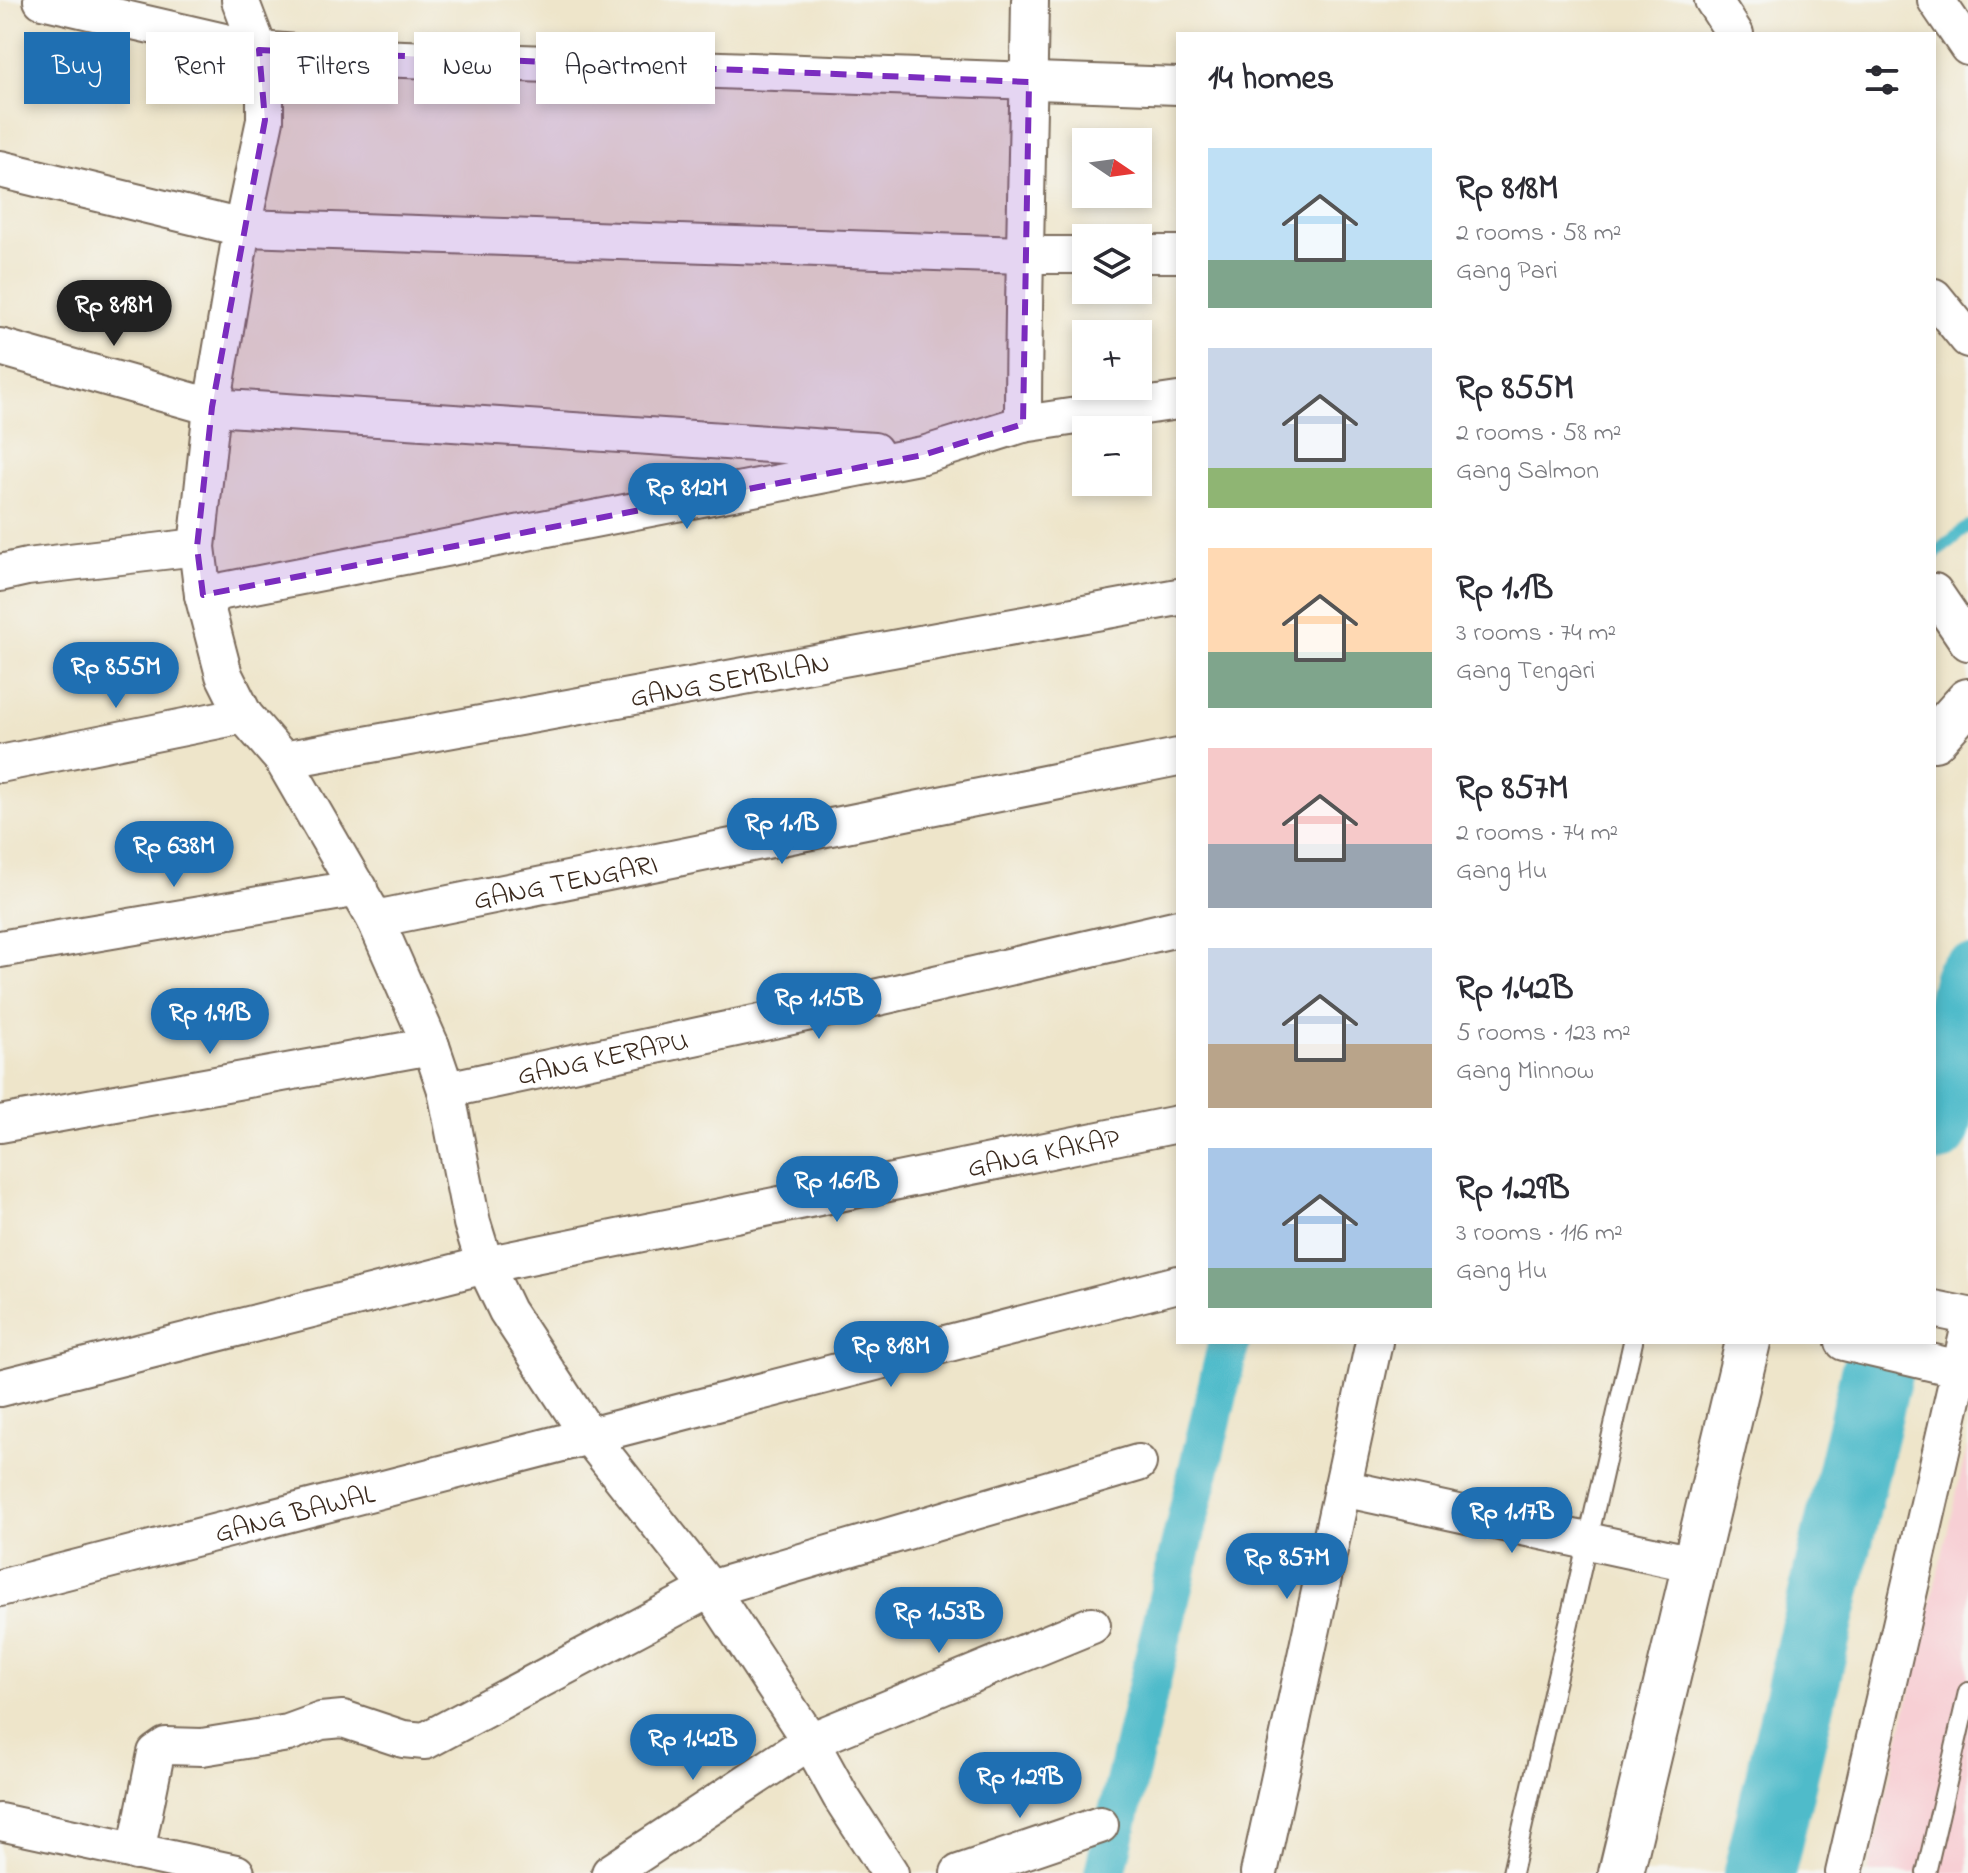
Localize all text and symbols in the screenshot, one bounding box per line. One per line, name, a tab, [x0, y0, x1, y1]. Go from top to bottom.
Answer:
chip: Buy	[24, 32, 130, 104]
chip: Rent	[146, 32, 254, 104]
chip: Filters	[270, 32, 398, 104]
chip: New	[414, 32, 520, 104]
chip: Apartment	[536, 32, 715, 104]
text: 14 homes	[1208, 55, 1334, 105]
icon: filters	[1860, 58, 1904, 102]
north arrow	[1072, 128, 1152, 208]
map controls	[1072, 128, 1152, 496]
text: Rp 818M	[1456, 165, 1559, 215]
icon: home	[1272, 180, 1368, 276]
text: 2 rooms · 58 m²	[1456, 215, 1622, 253]
button: layers	[1072, 224, 1152, 304]
text: Gang Pari	[1456, 253, 1558, 291]
pin: Rp 818M	[40, 280, 188, 348]
text: Rp 818M	[75, 287, 153, 325]
button: +	[1072, 320, 1152, 400]
text: Rp 855M	[1456, 365, 1574, 415]
icon: home	[1272, 380, 1368, 476]
text: 2 rooms · 58 m²	[1456, 415, 1622, 453]
button: −	[1072, 416, 1152, 496]
text: Gang Salmon	[1456, 453, 1599, 491]
pin: Rp 812M	[613, 463, 761, 531]
text: Rp 812M	[646, 470, 728, 508]
text: Rp 1.1B	[1456, 565, 1553, 615]
icon: home	[1272, 580, 1368, 676]
text: 3 rooms · 74 m²	[1456, 615, 1616, 653]
pin: Rp 855M	[42, 642, 190, 710]
street label: GANG SEMBILAN	[627, 644, 833, 720]
text: Rp 855M	[71, 649, 161, 687]
text: Gang Tengari	[1456, 653, 1595, 691]
text: Rp 857M	[1456, 765, 1569, 815]
icon: home	[1272, 780, 1368, 876]
pin: Rp 1.1B	[708, 798, 856, 866]
text: Rp 1.1B	[745, 805, 819, 843]
text: 2 rooms · 74 m²	[1456, 815, 1618, 853]
pin: Rp 638M	[100, 821, 248, 889]
text: Rp 638M	[133, 828, 215, 866]
street label: GANG TENGARI	[470, 845, 662, 923]
text: Gang Hu	[1456, 853, 1547, 891]
text: Rp 1.42B	[1456, 965, 1573, 1015]
pin: Rp 1.15B	[736, 973, 902, 1041]
text: Rp 1.15B	[774, 980, 864, 1018]
icon: home	[1272, 980, 1368, 1076]
pin: Rp 1.91B	[127, 988, 293, 1056]
text: Rp 1.91B	[169, 995, 251, 1033]
text: 5 rooms · 123 m²	[1456, 1015, 1631, 1053]
street label: GANG KERAPU	[514, 1022, 692, 1098]
text: Gang Minnow	[1456, 1053, 1594, 1091]
street label: GANG KAKAP	[964, 1119, 1124, 1190]
pin: Rp 1.61B	[754, 1156, 920, 1224]
text: Rp 1.61B	[794, 1163, 880, 1201]
text: Rp 1.29B	[1456, 1165, 1570, 1215]
icon: home	[1272, 1180, 1368, 1276]
text: 3 rooms · 116 m²	[1456, 1215, 1623, 1253]
text: Gang Hu	[1456, 1253, 1547, 1291]
pin: Rp 818M	[817, 1321, 965, 1389]
text: Rp 818M	[852, 1328, 930, 1366]
street label: GANG BAWAL	[211, 1475, 380, 1556]
pin: Rp 1.17B	[1429, 1487, 1595, 1555]
text: Rp 1.17B	[1469, 1494, 1555, 1532]
pin: Rp 857M	[1213, 1533, 1361, 1601]
text: Rp 857M	[1244, 1540, 1330, 1578]
pin: Rp 1.53B	[856, 1587, 1022, 1655]
text: Rp 1.53B	[893, 1594, 985, 1632]
pin: Rp 1.42B	[610, 1714, 776, 1782]
text: Rp 1.42B	[648, 1721, 738, 1759]
pin: Rp 1.29B	[937, 1752, 1103, 1820]
text: Rp 1.29B	[977, 1759, 1063, 1797]

